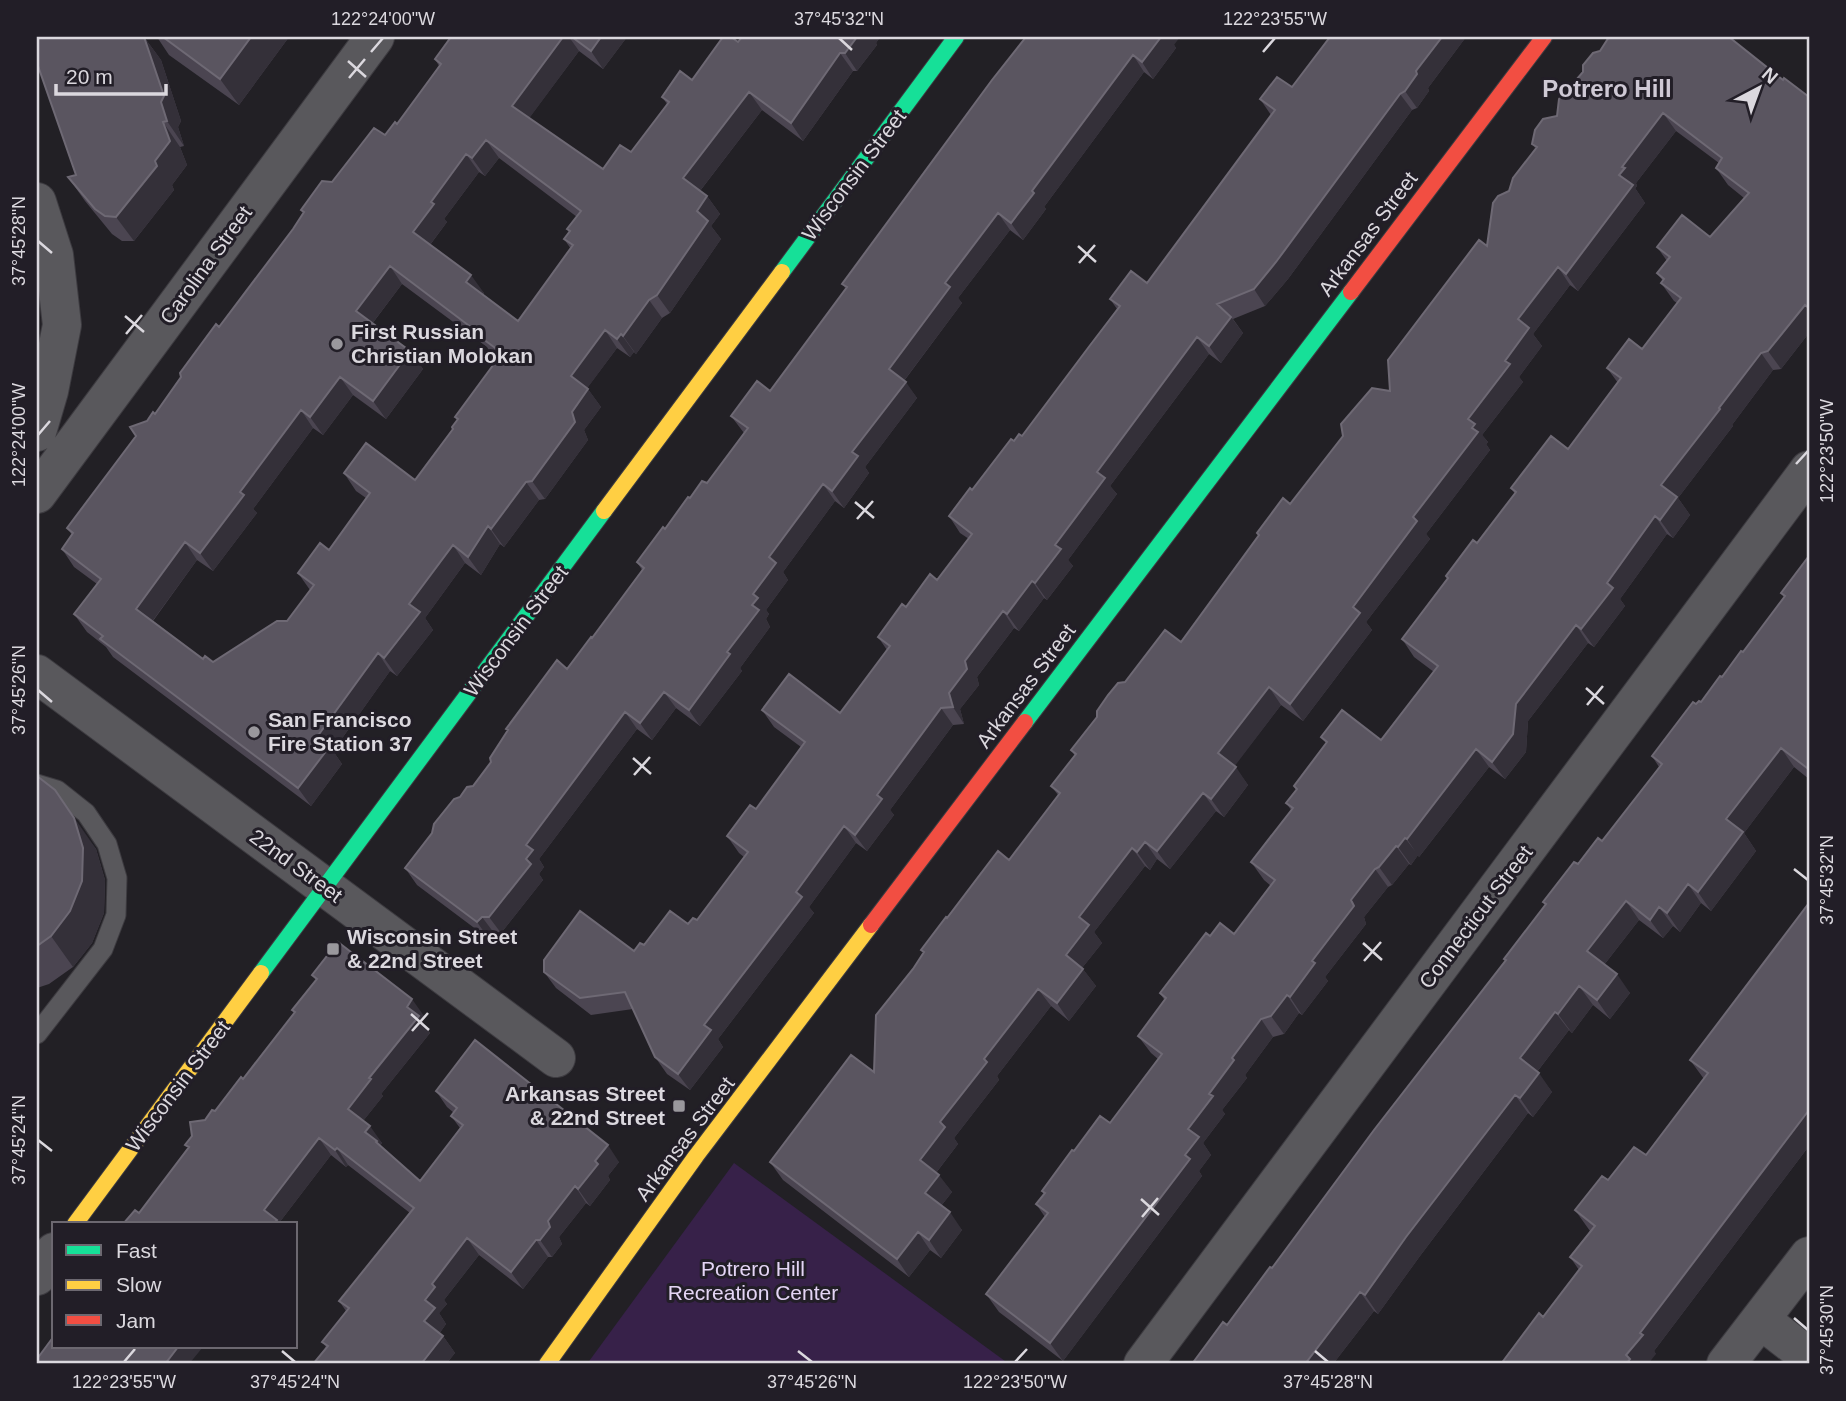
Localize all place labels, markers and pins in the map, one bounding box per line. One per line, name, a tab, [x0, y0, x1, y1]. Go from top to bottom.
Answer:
place label: First Russian Christian Molokan	[351, 320, 533, 367]
marker: First Russian Christian Molokan	[329, 336, 345, 352]
place label: San Francisco Fire Station 37	[268, 708, 413, 755]
marker: San Francisco Fire Station 37	[246, 724, 262, 740]
place label: Wisconsin Street & 22nd Street	[347, 925, 517, 972]
marker: Wisconsin Street & 22nd Street	[325, 941, 341, 957]
place label: Arkansas Street & 22nd Street	[505, 1082, 665, 1129]
marker: Arkansas Street & 22nd Street	[671, 1098, 687, 1114]

